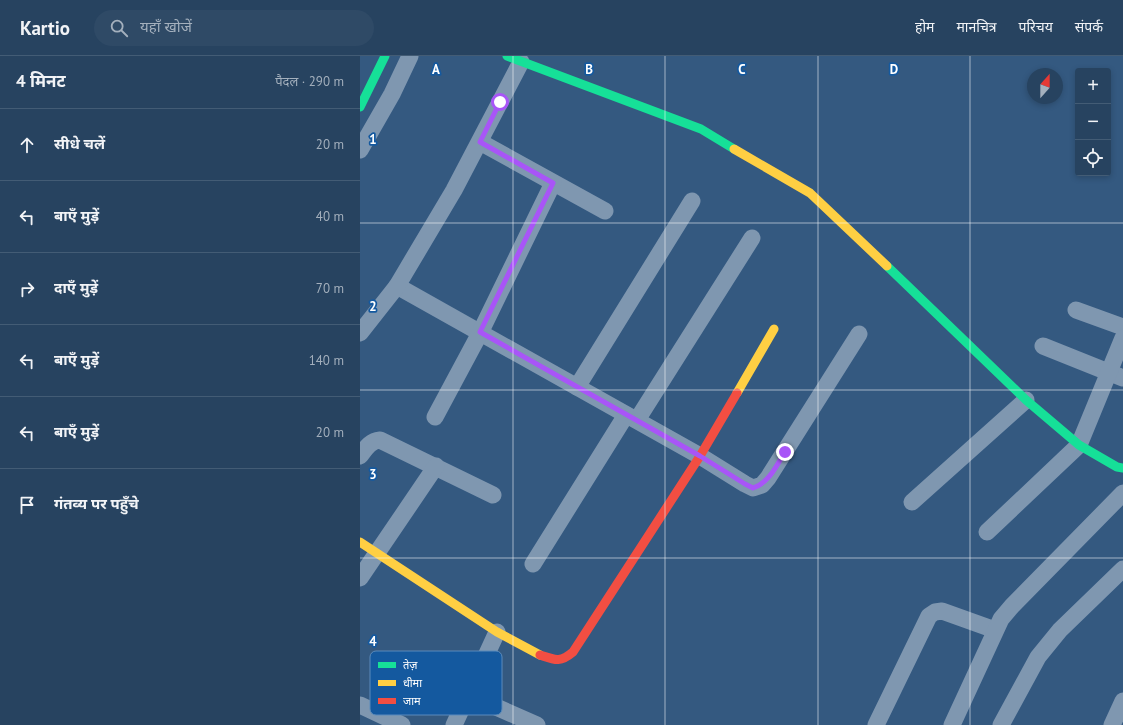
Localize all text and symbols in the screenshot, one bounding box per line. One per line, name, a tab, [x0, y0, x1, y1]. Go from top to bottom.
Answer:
search box	[94, 10, 374, 46]
text: Kartio	[20, 16, 70, 40]
icon: search	[108, 17, 130, 39]
text: यहाँ खोजें	[140, 17, 192, 36]
text: होम	[915, 18, 934, 36]
text: मानचित्र	[956, 18, 997, 36]
text: परिचय	[1019, 18, 1053, 36]
text: संपर्क	[1075, 18, 1103, 36]
text: A	[432, 61, 440, 78]
text: B	[585, 61, 593, 78]
text: C	[738, 61, 746, 78]
text: D	[890, 61, 898, 78]
north arrow	[1027, 68, 1063, 104]
map controls	[1075, 68, 1111, 176]
button: +	[1075, 68, 1111, 104]
text: 4 मिनट	[16, 70, 66, 92]
text: पैदल · 290 m	[275, 73, 344, 90]
route start	[491, 93, 509, 111]
button: −	[1075, 104, 1111, 140]
text: 1	[369, 131, 377, 148]
icon: ahead	[16, 134, 38, 156]
text: सीधे चलें	[54, 134, 105, 153]
text: 20 m	[316, 136, 344, 153]
button: locate	[1075, 140, 1111, 176]
icon: left	[16, 206, 38, 228]
text: बाएँ मुड़ें	[54, 206, 99, 225]
text: 40 m	[316, 208, 344, 225]
icon: right	[16, 278, 38, 300]
text: दाएँ मुड़ें	[54, 278, 98, 297]
text: 70 m	[316, 280, 344, 297]
text: 2	[369, 298, 377, 315]
icon: left	[16, 350, 38, 372]
text: बाएँ मुड़ें	[54, 350, 99, 369]
text: 140 m	[309, 352, 344, 369]
icon: left	[16, 422, 38, 444]
text: बाएँ मुड़ें	[54, 422, 99, 441]
text: 20 m	[316, 424, 344, 441]
route end	[776, 443, 794, 461]
text: 3	[369, 466, 377, 483]
icon: arrive	[16, 494, 38, 516]
text: गंतव्य पर पहुँचे	[54, 494, 139, 513]
text: 4	[369, 633, 377, 650]
legend	[370, 651, 502, 715]
text: तेज़	[403, 658, 418, 672]
text: धीमा	[403, 676, 422, 690]
text: जाम	[403, 694, 421, 708]

